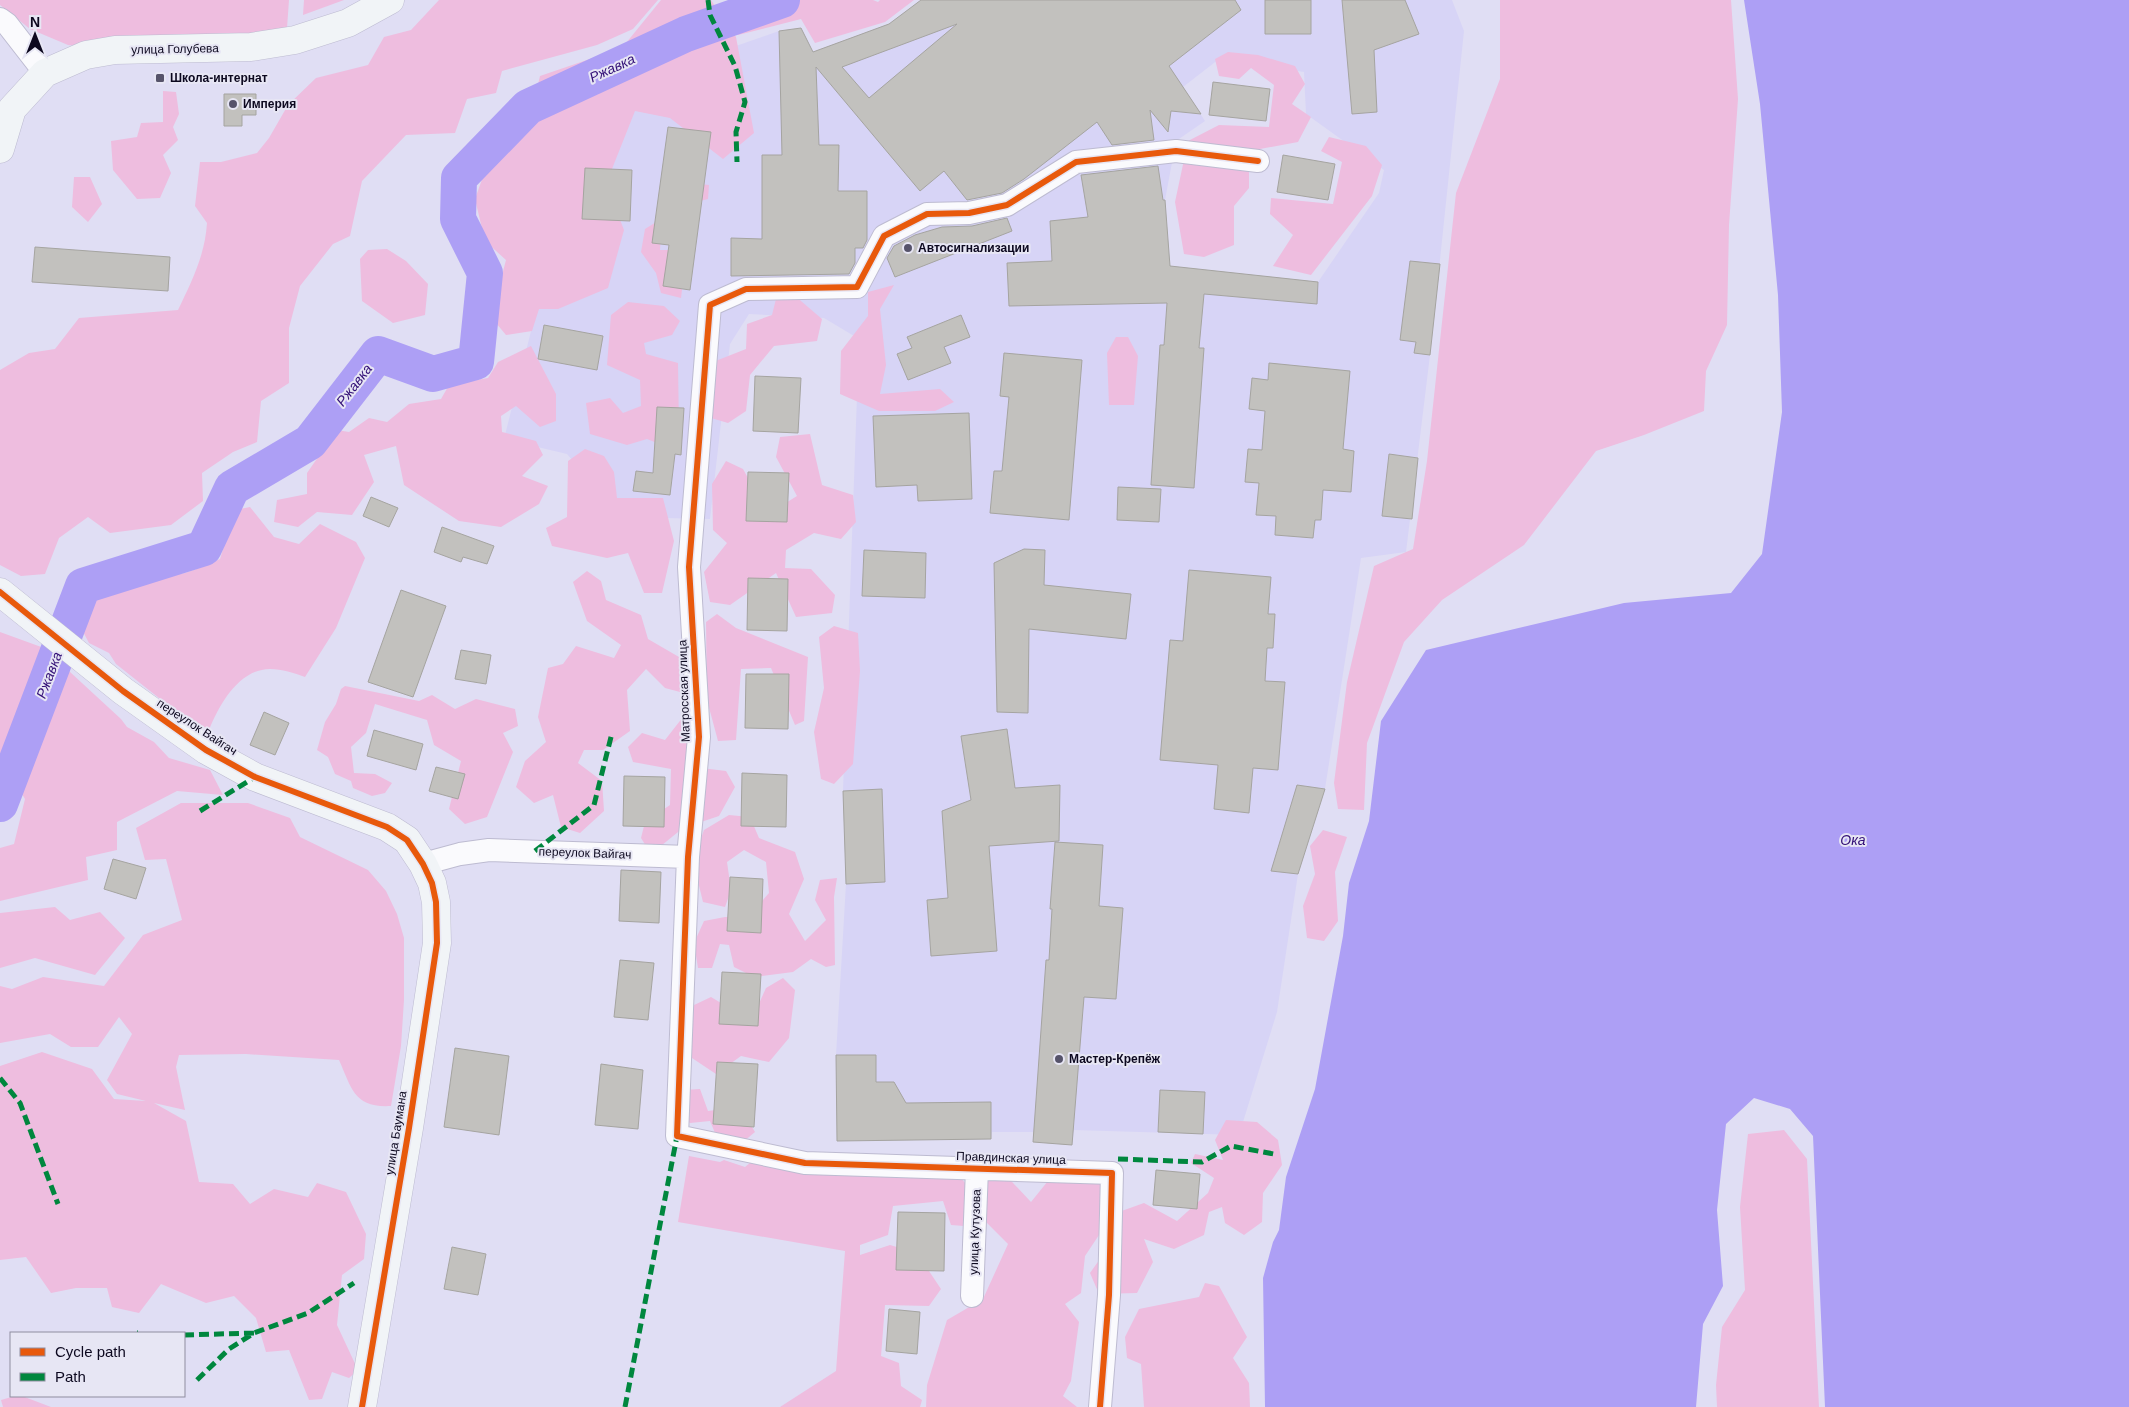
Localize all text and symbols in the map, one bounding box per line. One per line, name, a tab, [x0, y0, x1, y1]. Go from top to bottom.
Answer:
north arrow	[10, 10, 60, 60]
text: N	[30, 14, 40, 30]
street label: улица Голубева	[131, 41, 219, 57]
water label: Ржавка	[587, 50, 638, 85]
place label: Школа-интернат	[170, 71, 268, 85]
marker: Школа-интернат	[154, 72, 166, 84]
place label: Империя	[243, 97, 296, 111]
marker: Империя	[227, 98, 239, 110]
place label: Автосигнализации	[918, 241, 1029, 255]
marker: Автосигнализации	[902, 242, 914, 254]
water label: Ржавка	[333, 361, 375, 409]
street label: Матросская улица	[675, 639, 693, 742]
water label: Ржавка	[33, 649, 65, 700]
street label: переулок Вайгач	[154, 696, 240, 758]
water label: Ока	[1840, 832, 1866, 848]
street label: переулок Вайгач	[538, 844, 632, 862]
place label: Мастер-Крепёж	[1069, 1052, 1161, 1066]
marker: Мастер-Крепёж	[1053, 1053, 1065, 1065]
street label: улица Баумана	[382, 1090, 410, 1176]
street label: Правдинская улица	[956, 1149, 1066, 1167]
street label: улица Кутузова	[967, 1189, 984, 1275]
legend	[10, 1332, 185, 1397]
text: Cycle path	[55, 1343, 126, 1360]
text: Path	[55, 1368, 86, 1385]

